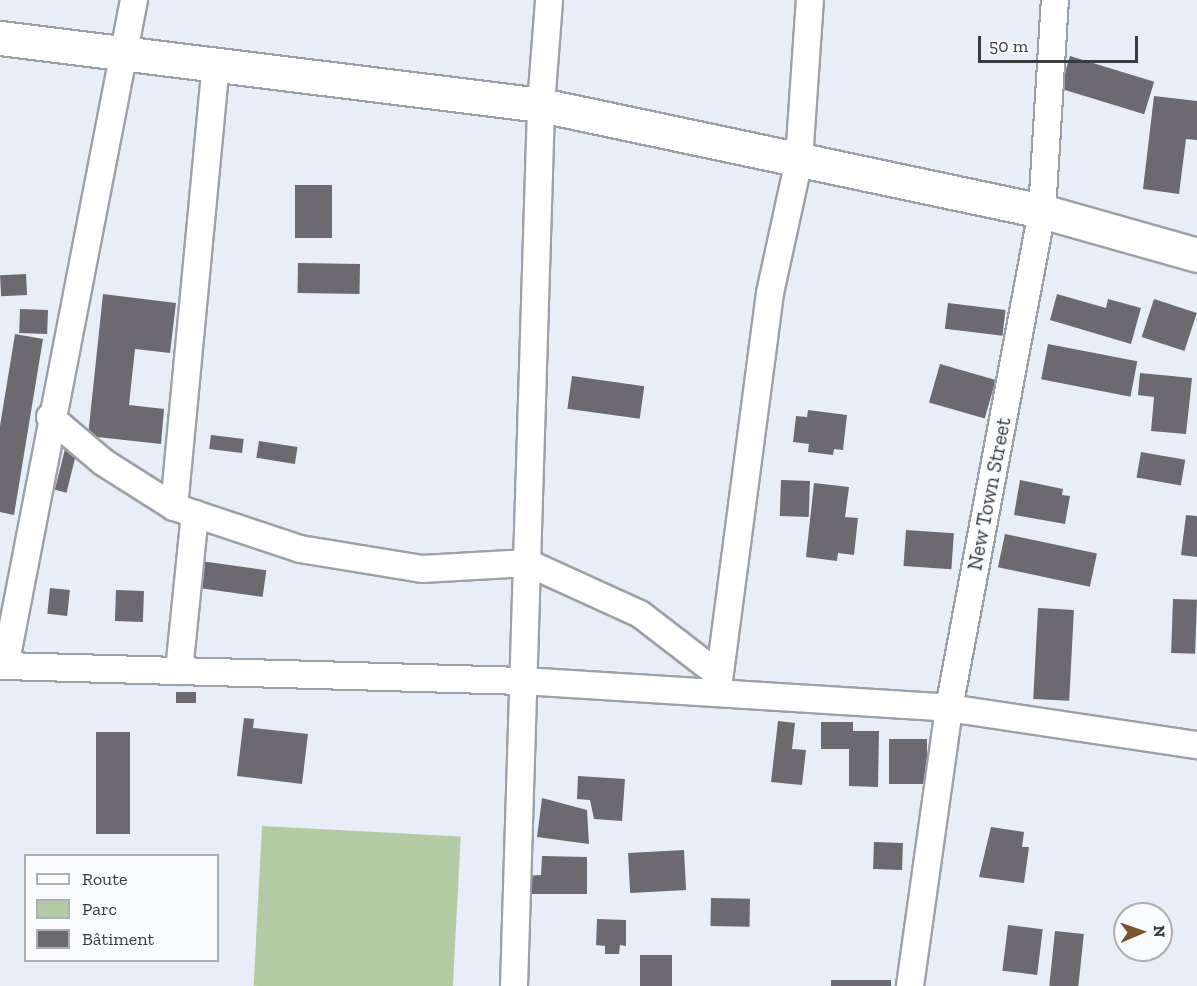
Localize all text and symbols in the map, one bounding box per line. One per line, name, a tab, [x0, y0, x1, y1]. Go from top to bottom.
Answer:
scale bar	[981, 24, 1142, 62]
text: 50 m	[989, 35, 1028, 57]
street label: New Town Street	[962, 415, 1016, 573]
legend	[24, 854, 219, 962]
text: Route	[82, 868, 127, 890]
text: Parc	[82, 898, 117, 920]
north arrow	[1113, 902, 1173, 962]
text: N	[1150, 925, 1169, 938]
text: Bâtiment	[82, 928, 154, 950]

